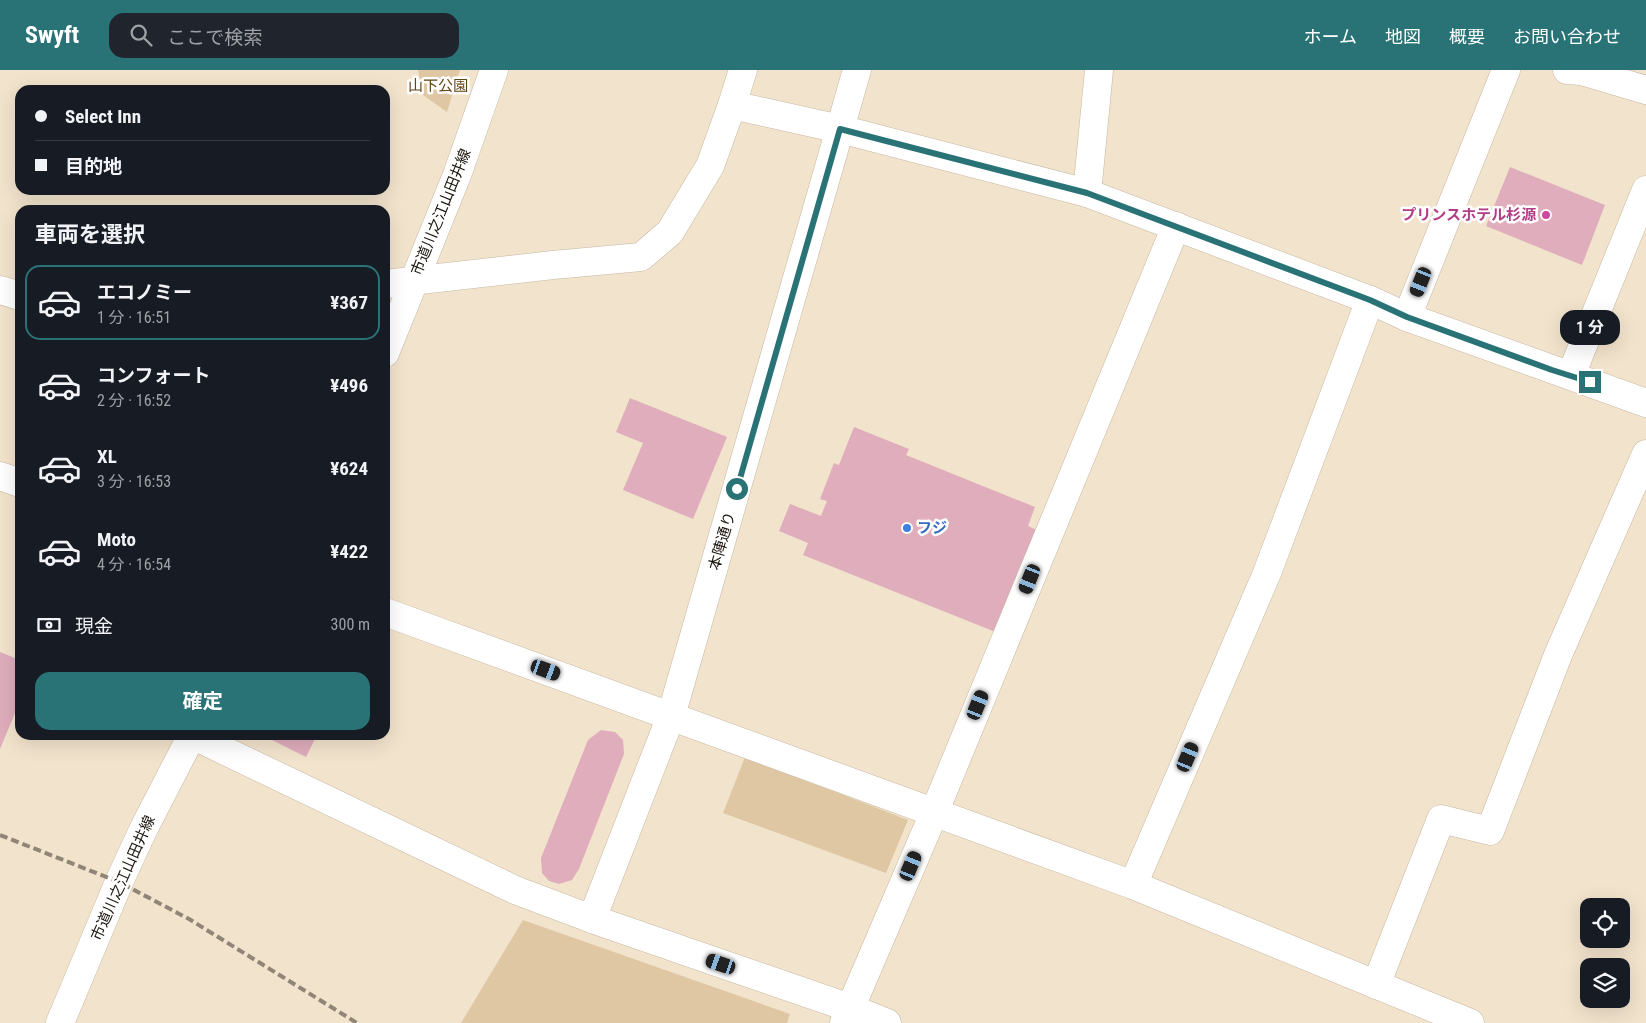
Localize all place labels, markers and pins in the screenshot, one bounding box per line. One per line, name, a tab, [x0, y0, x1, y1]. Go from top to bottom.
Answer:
place label: プリンスホテル杉源	[1401, 206, 1537, 224]
marker: プリンスホテル杉源	[1540, 209, 1552, 221]
place label: フジ	[917, 519, 947, 537]
marker: フジ	[901, 522, 913, 534]

